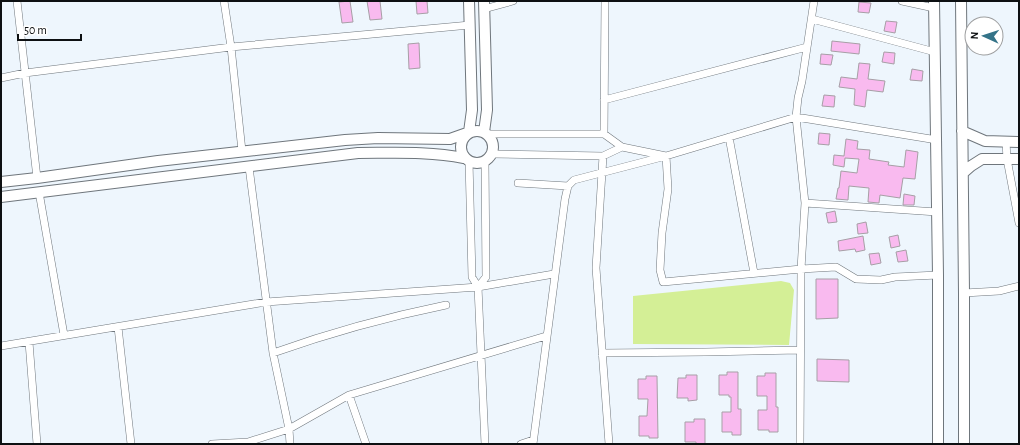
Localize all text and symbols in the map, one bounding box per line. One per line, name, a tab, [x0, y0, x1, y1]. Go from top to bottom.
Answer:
scale bar	[18, 16, 81, 42]
north arrow	[964, 16, 1004, 56]
text: 50 m	[24, 24, 47, 36]
text: N	[969, 31, 980, 40]

